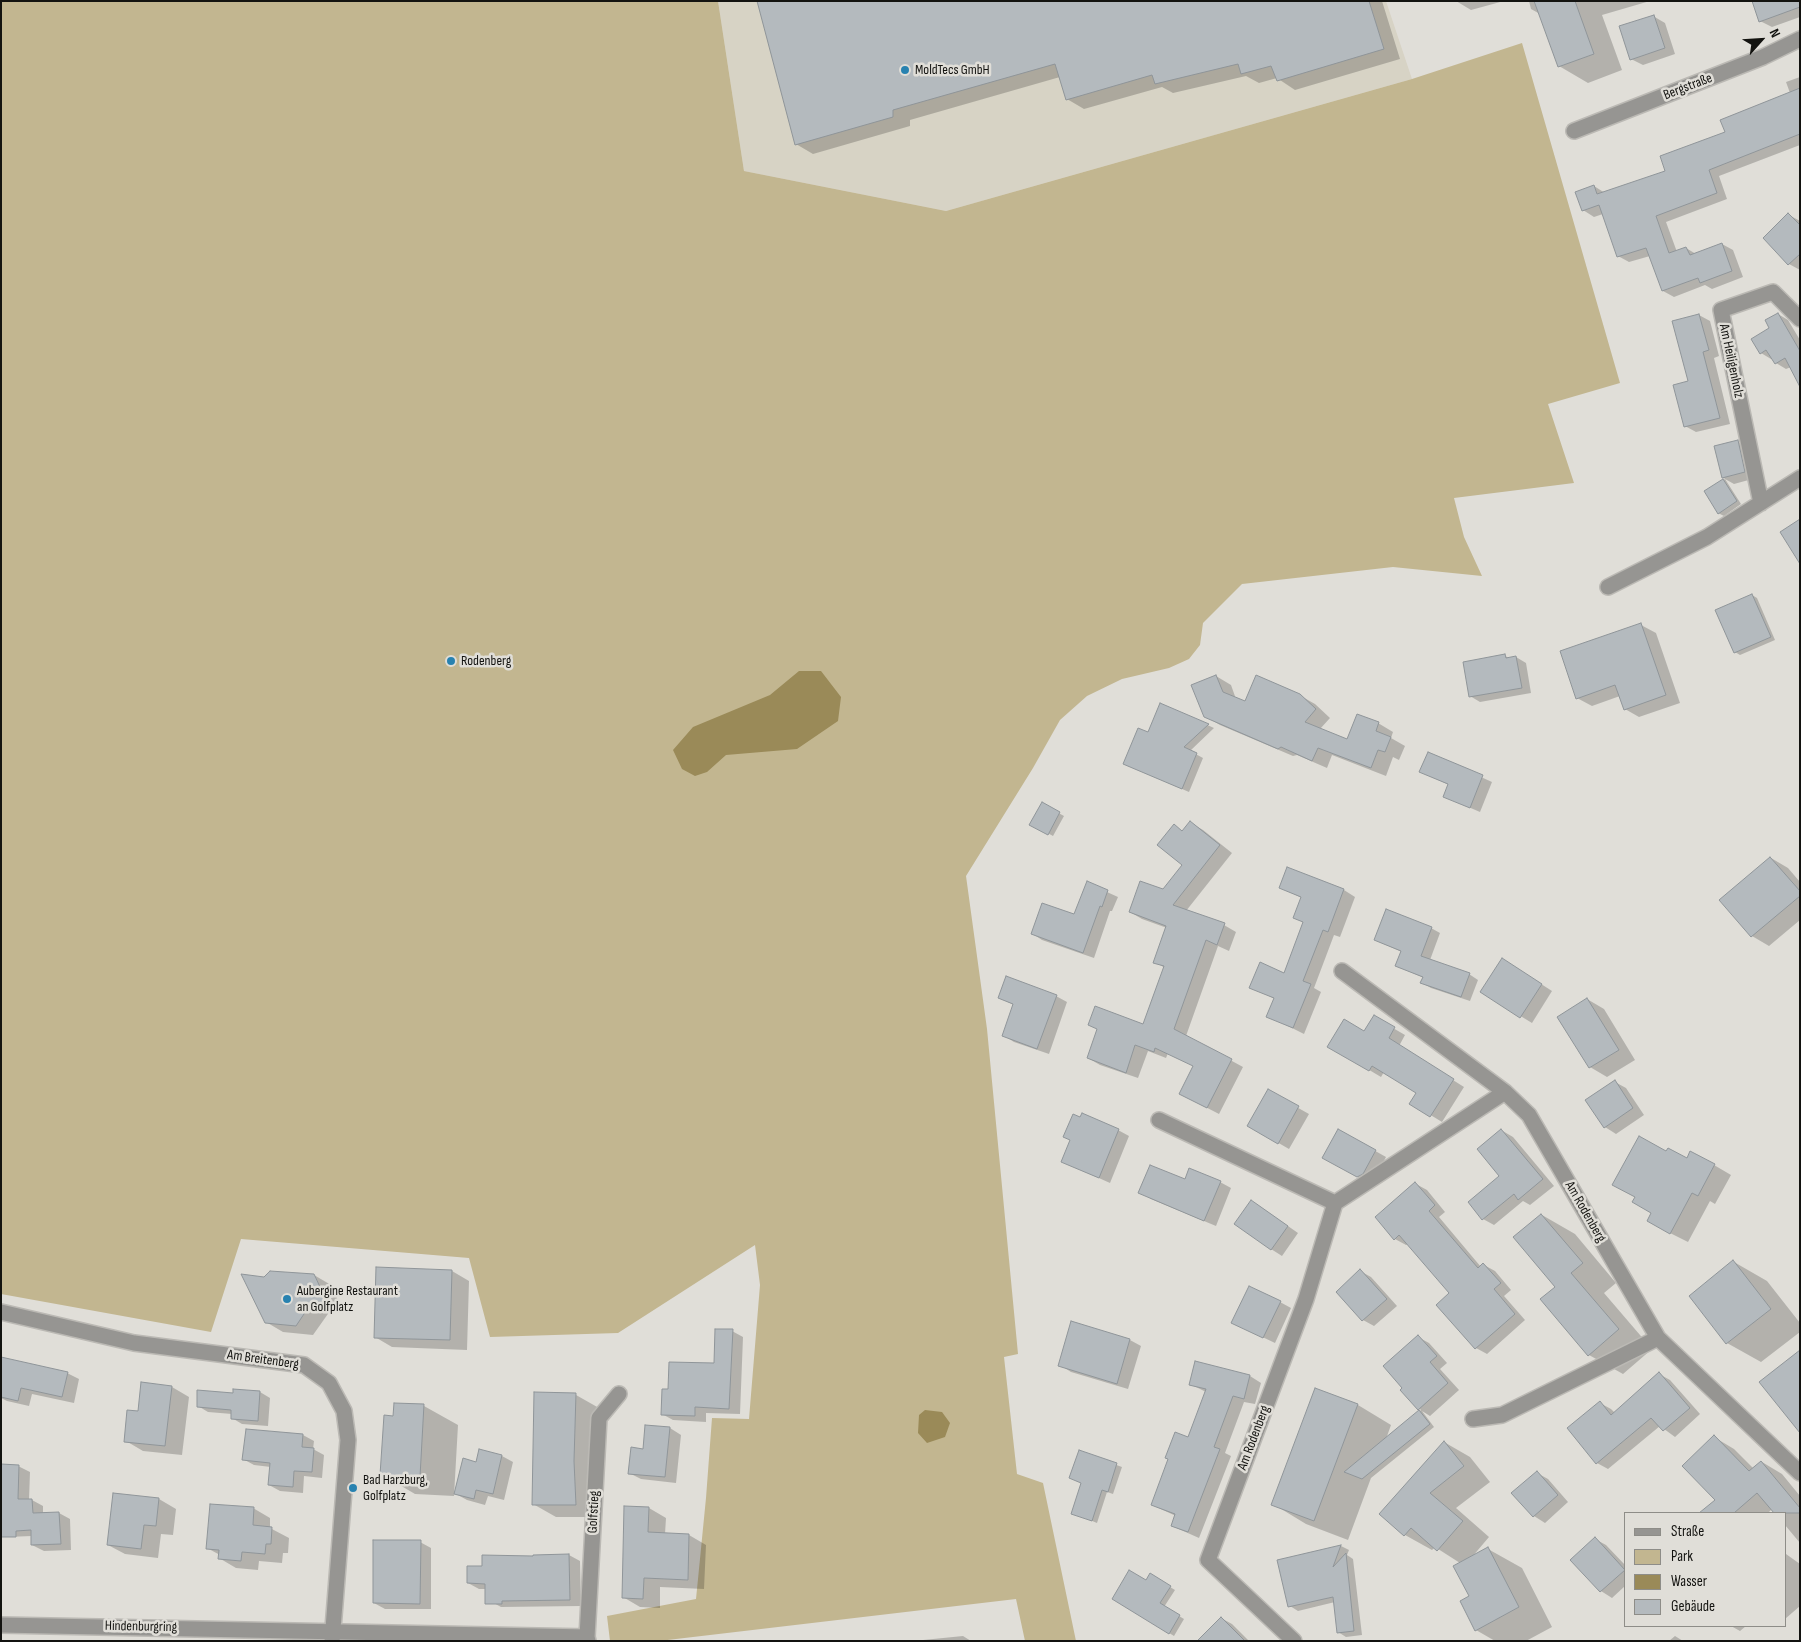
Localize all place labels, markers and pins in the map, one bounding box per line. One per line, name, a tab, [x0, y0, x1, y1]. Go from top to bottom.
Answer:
place label: MoldTecs GmbH	[915, 62, 990, 78]
marker: MoldTecs GmbH	[899, 64, 911, 76]
place label: Rodenberg	[461, 653, 511, 669]
marker: Rodenberg	[445, 655, 457, 667]
place label: Aubergine Restaurant an Golfplatz	[297, 1283, 398, 1315]
marker: Aubergine Restaurant an Golfplatz	[281, 1293, 293, 1305]
place label: Bad Harzburg, Golfplatz	[363, 1472, 428, 1504]
marker: Bad Harzburg, Golfplatz	[347, 1482, 359, 1494]

